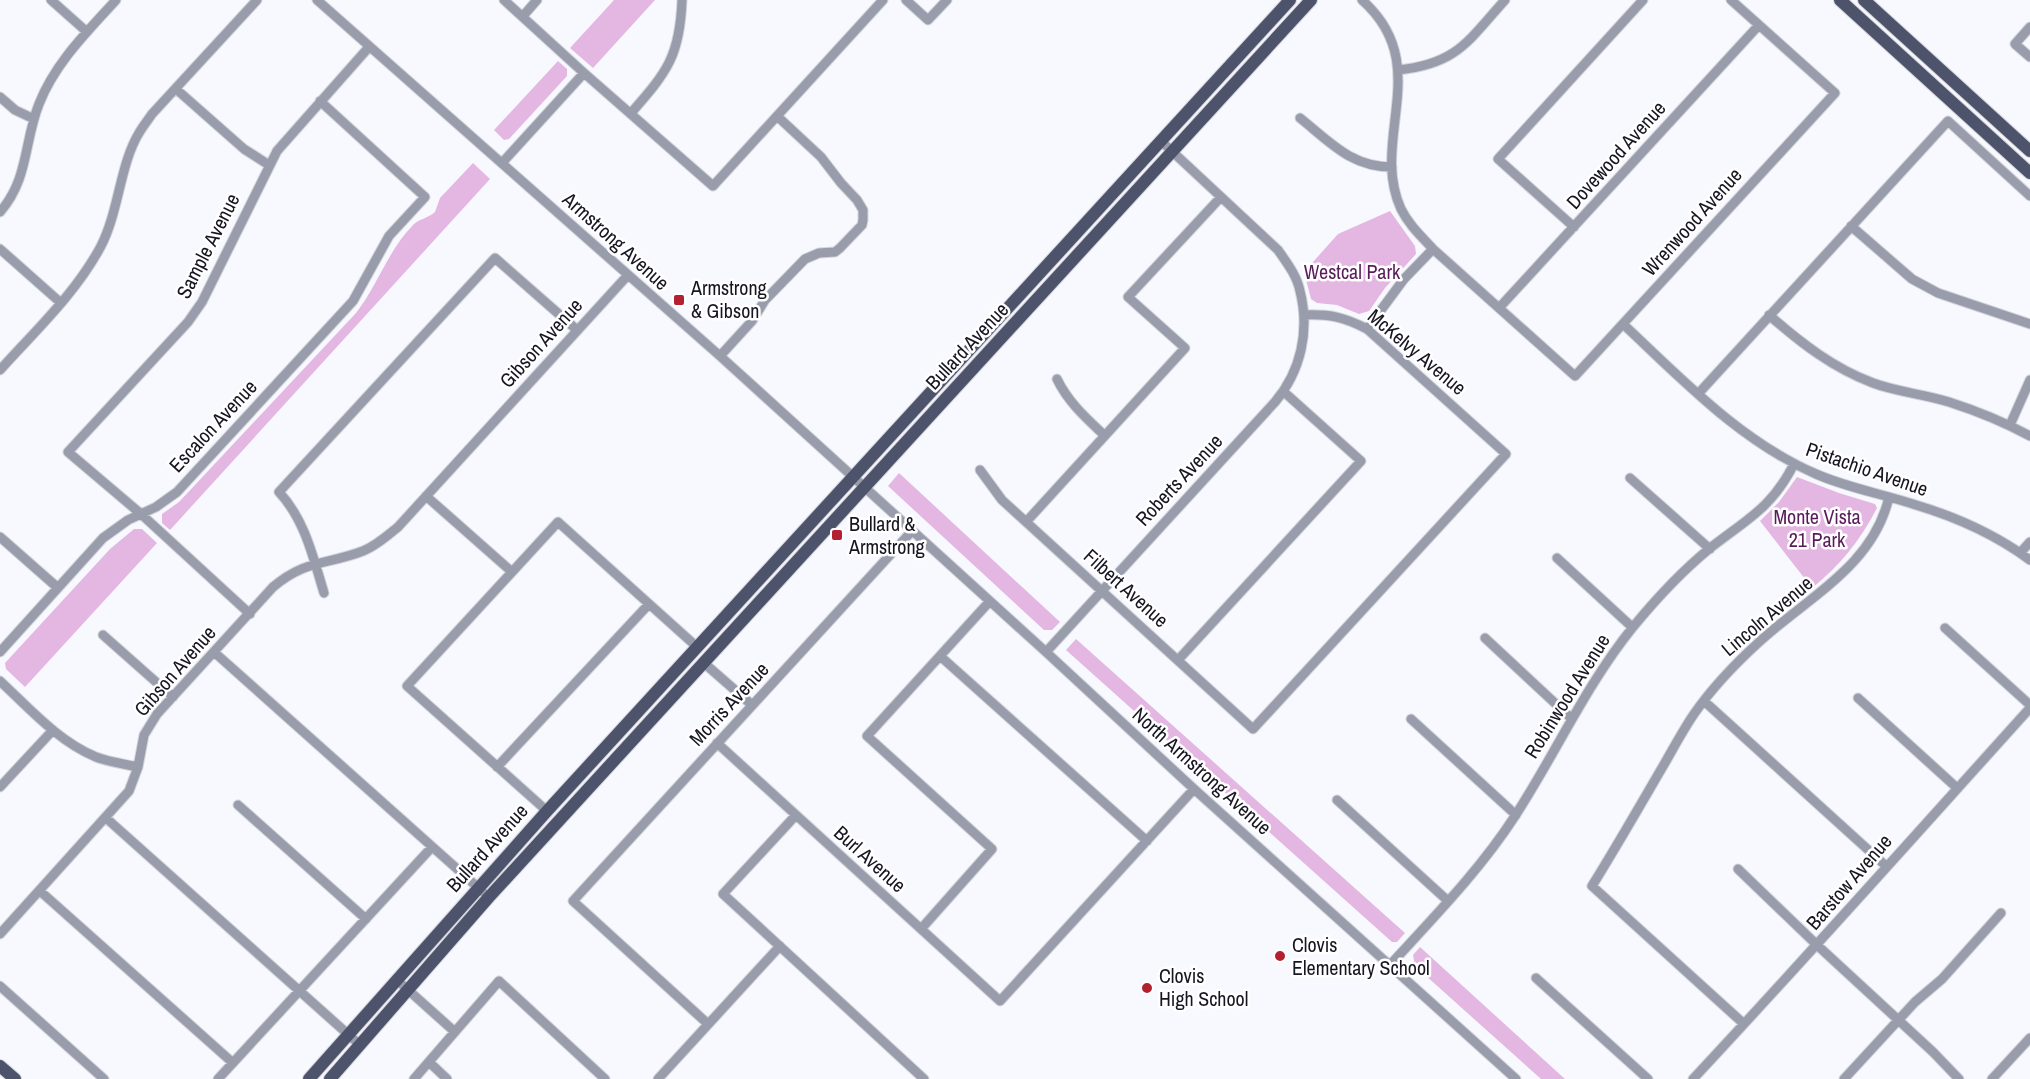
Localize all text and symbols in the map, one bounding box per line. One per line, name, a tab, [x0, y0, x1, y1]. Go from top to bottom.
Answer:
street label: Dovewood Avenue	[1560, 95, 1671, 214]
street label: Wrenwood Avenue	[1636, 162, 1748, 282]
street label: Armstrong Avenue	[557, 185, 675, 296]
street label: Sample Avenue	[170, 189, 246, 303]
park label: Westcal Park	[1304, 258, 1401, 285]
place label: Armstrong & Gibson	[690, 274, 767, 324]
street label: Gibson Avenue	[493, 292, 588, 393]
marker: Armstrong & Gibson	[672, 293, 686, 307]
street label: Bullard Avenue	[919, 296, 1014, 395]
street label: McKelvy Avenue	[1362, 302, 1472, 401]
street label: Escalon Avenue	[163, 374, 263, 478]
street label: Roberts Avenue	[1129, 428, 1228, 531]
street label: Pistachio Avenue	[1803, 435, 1932, 502]
park label: Monte Vista 21 Park	[1773, 503, 1861, 553]
place label: Bullard & Armstrong	[848, 510, 925, 560]
marker: Bullard & Armstrong	[830, 528, 844, 542]
street label: Filbert Avenue	[1078, 542, 1175, 633]
street label: Lincoln Avenue	[1715, 569, 1818, 662]
street label: Gibson Avenue	[128, 620, 222, 722]
street label: Robinwood Avenue	[1518, 628, 1616, 763]
street label: Morris Avenue	[683, 656, 774, 751]
street label: North Armstrong Avenue	[1127, 701, 1278, 840]
street label: Bullard Avenue	[440, 798, 533, 898]
street label: Burl Avenue	[829, 819, 912, 898]
street label: Barstow Avenue	[1800, 828, 1898, 935]
place label: Clovis Elementary School	[1292, 931, 1430, 981]
marker: Clovis Elementary School	[1273, 949, 1287, 963]
place label: Clovis High School	[1159, 962, 1248, 1012]
marker: Clovis High School	[1140, 981, 1154, 995]

